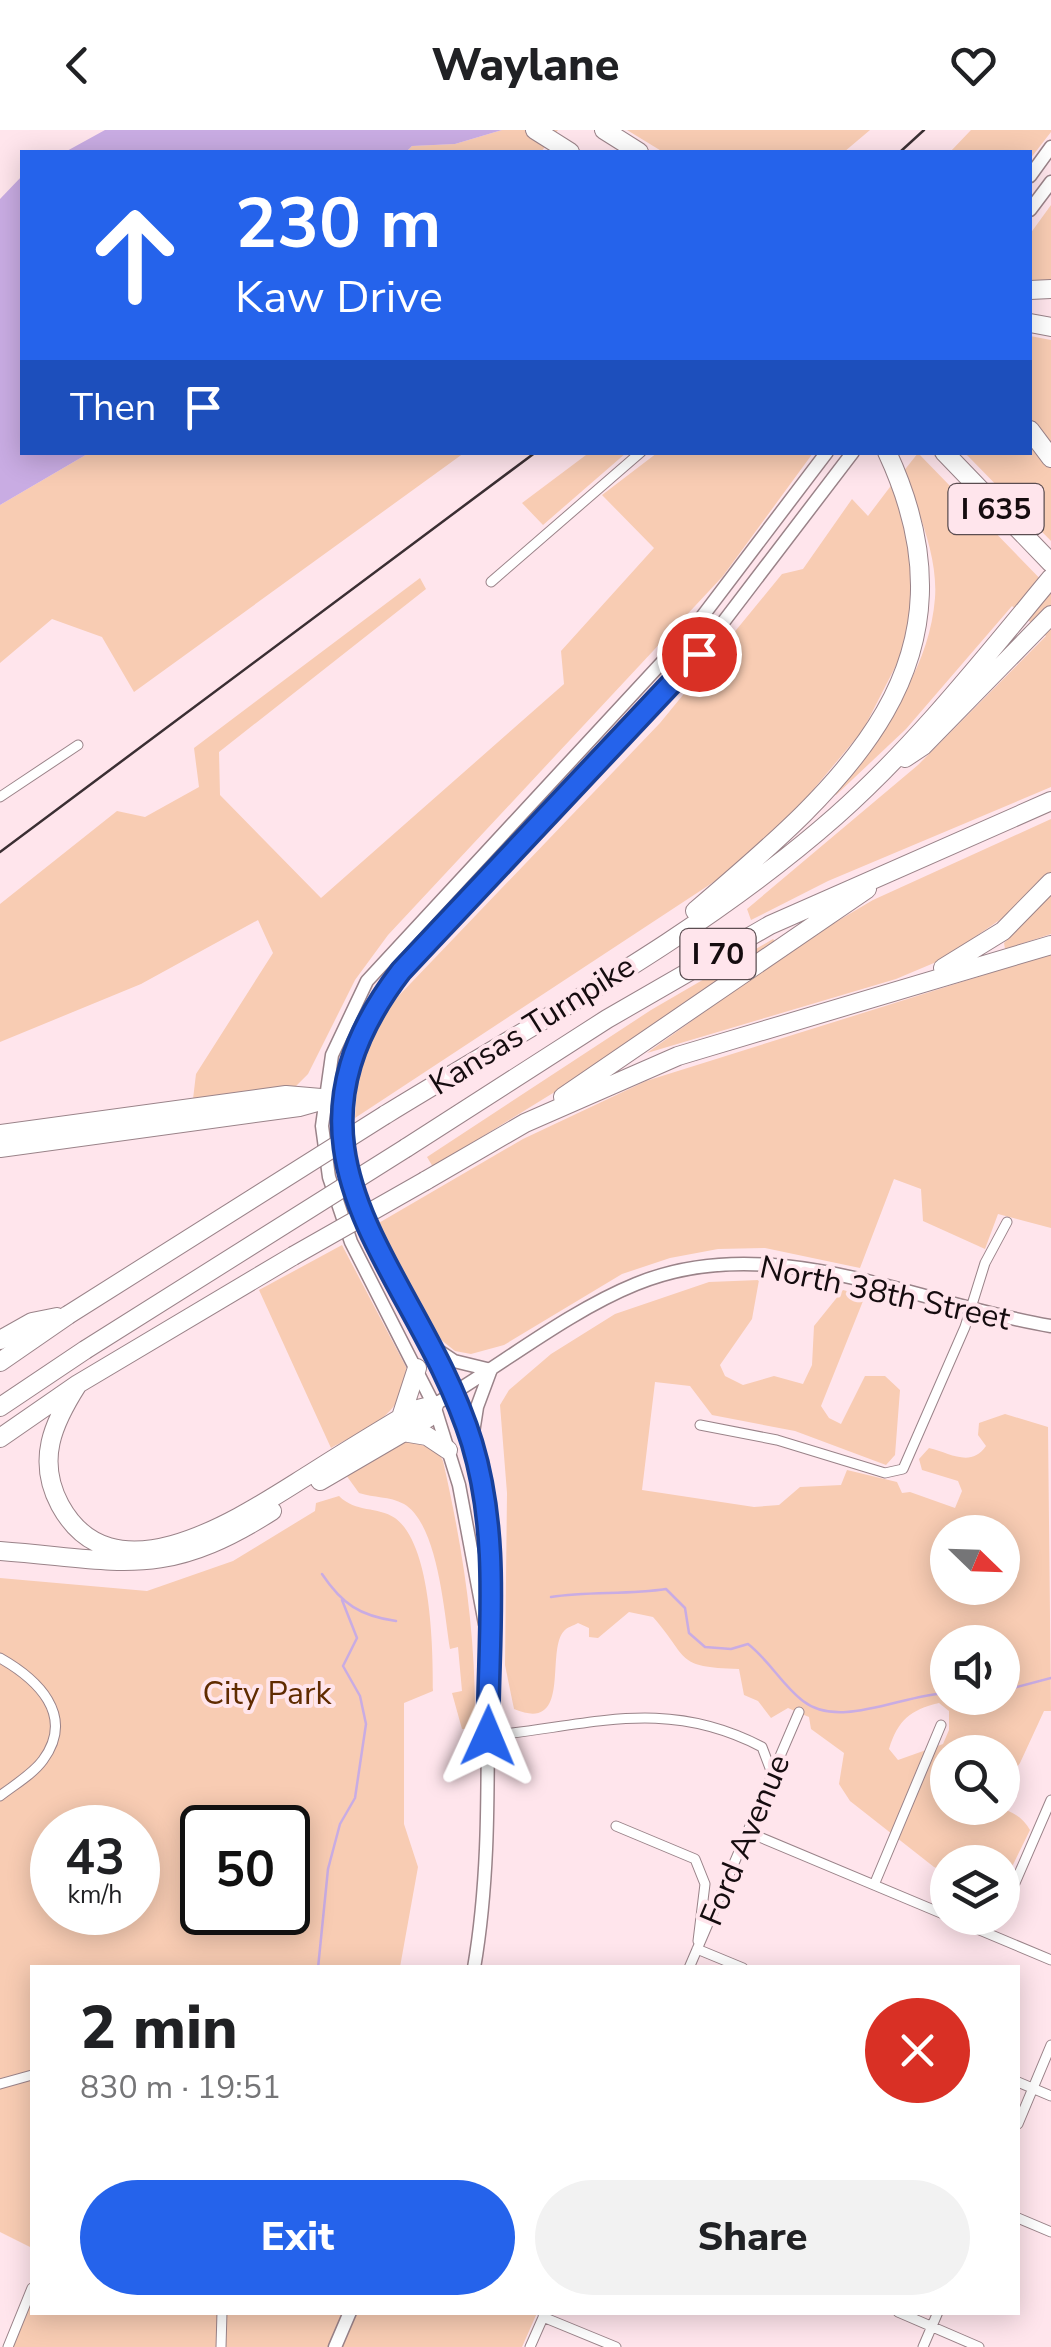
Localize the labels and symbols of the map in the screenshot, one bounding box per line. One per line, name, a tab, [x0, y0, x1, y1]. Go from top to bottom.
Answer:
road number: I 635	[948, 484, 1044, 534]
pin	[657, 612, 742, 697]
road number: I 70	[680, 929, 756, 979]
street label: Kansas Turnpike	[421, 945, 643, 1105]
street label: North 38th Street	[756, 1245, 1015, 1341]
north arrow	[930, 1515, 1020, 1605]
park label: City Park	[203, 1672, 332, 1715]
position arrow	[436, 1684, 540, 1788]
street label: Ford Avenue	[690, 1748, 800, 1932]
speed limit sign: 50	[180, 1805, 310, 1935]

